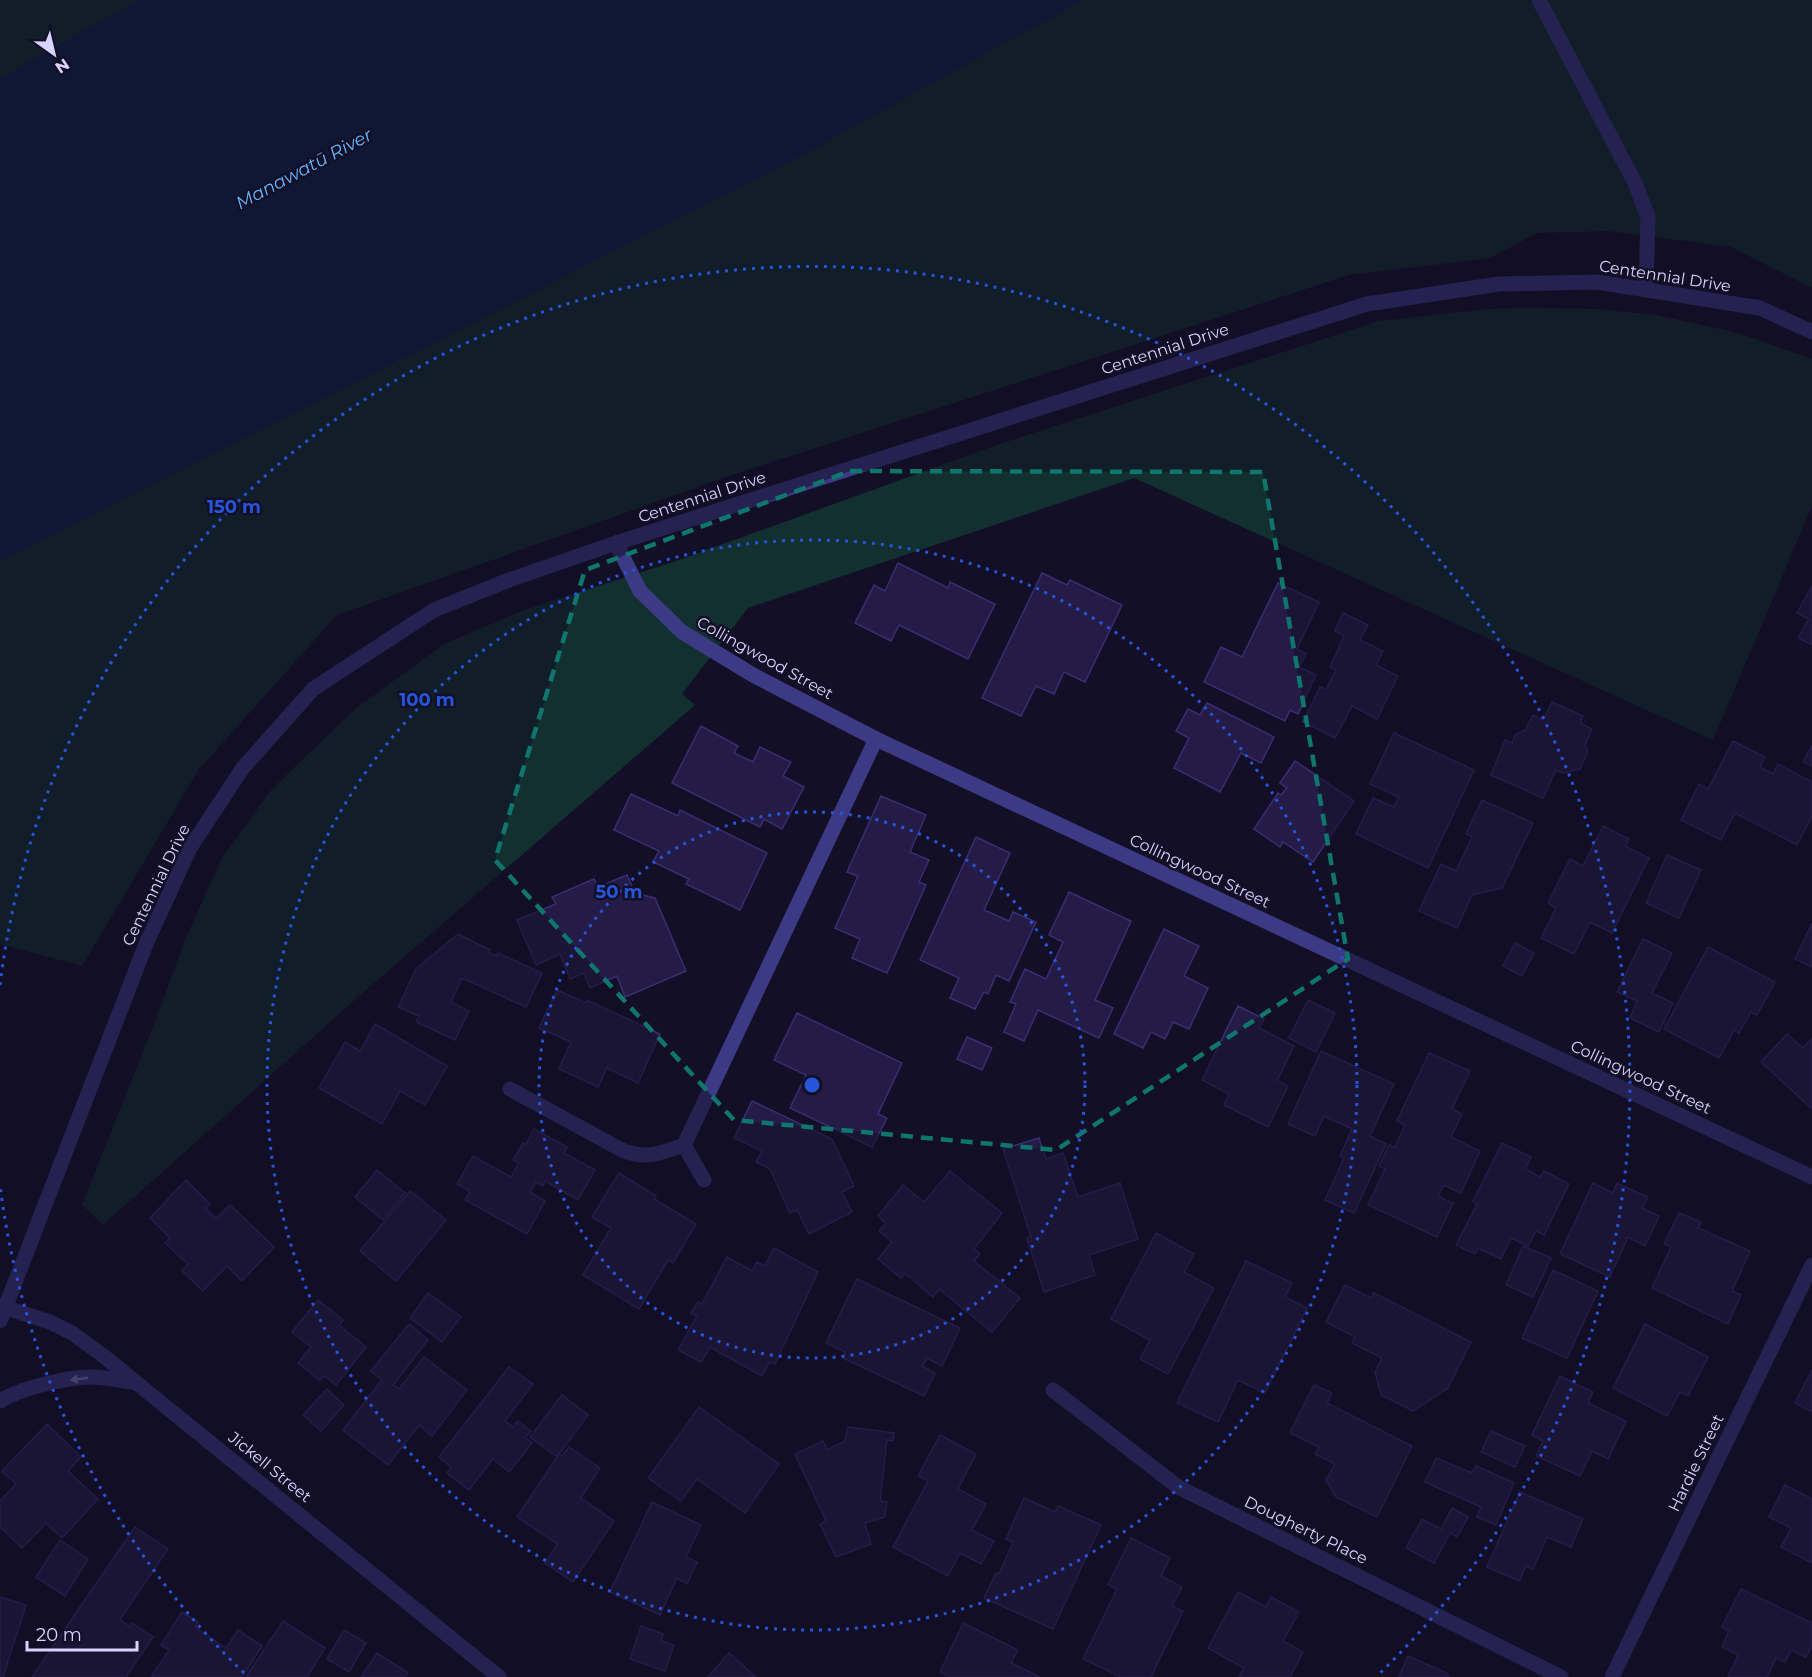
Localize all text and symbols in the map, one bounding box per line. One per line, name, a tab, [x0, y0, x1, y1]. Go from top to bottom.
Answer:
north arrow	[24, 24, 84, 84]
text: N	[51, 55, 73, 78]
water label: Manawatū River	[232, 123, 377, 214]
street label: Centennial Drive	[1598, 256, 1732, 296]
street label: Centennial Drive	[1099, 319, 1231, 379]
street label: Centennial Drive	[636, 467, 768, 527]
text: 150 m	[207, 496, 261, 518]
street label: Collingwood Street	[693, 613, 837, 704]
text: 100 m	[399, 689, 455, 711]
street label: Centennial Drive	[118, 821, 194, 949]
street label: Collingwood Street	[1127, 830, 1274, 912]
text: 50 m	[596, 881, 642, 903]
street label: Collingwood Street	[1568, 1036, 1715, 1118]
centre of rings	[802, 1075, 822, 1095]
one-way arrow	[70, 1374, 89, 1384]
street label: Hardie Street	[1664, 1411, 1728, 1515]
street label: Jickell Street	[224, 1427, 316, 1507]
street label: Dougherty Place	[1241, 1492, 1371, 1568]
scale bar	[27, 1614, 136, 1652]
text: 20 m	[36, 1624, 82, 1646]

